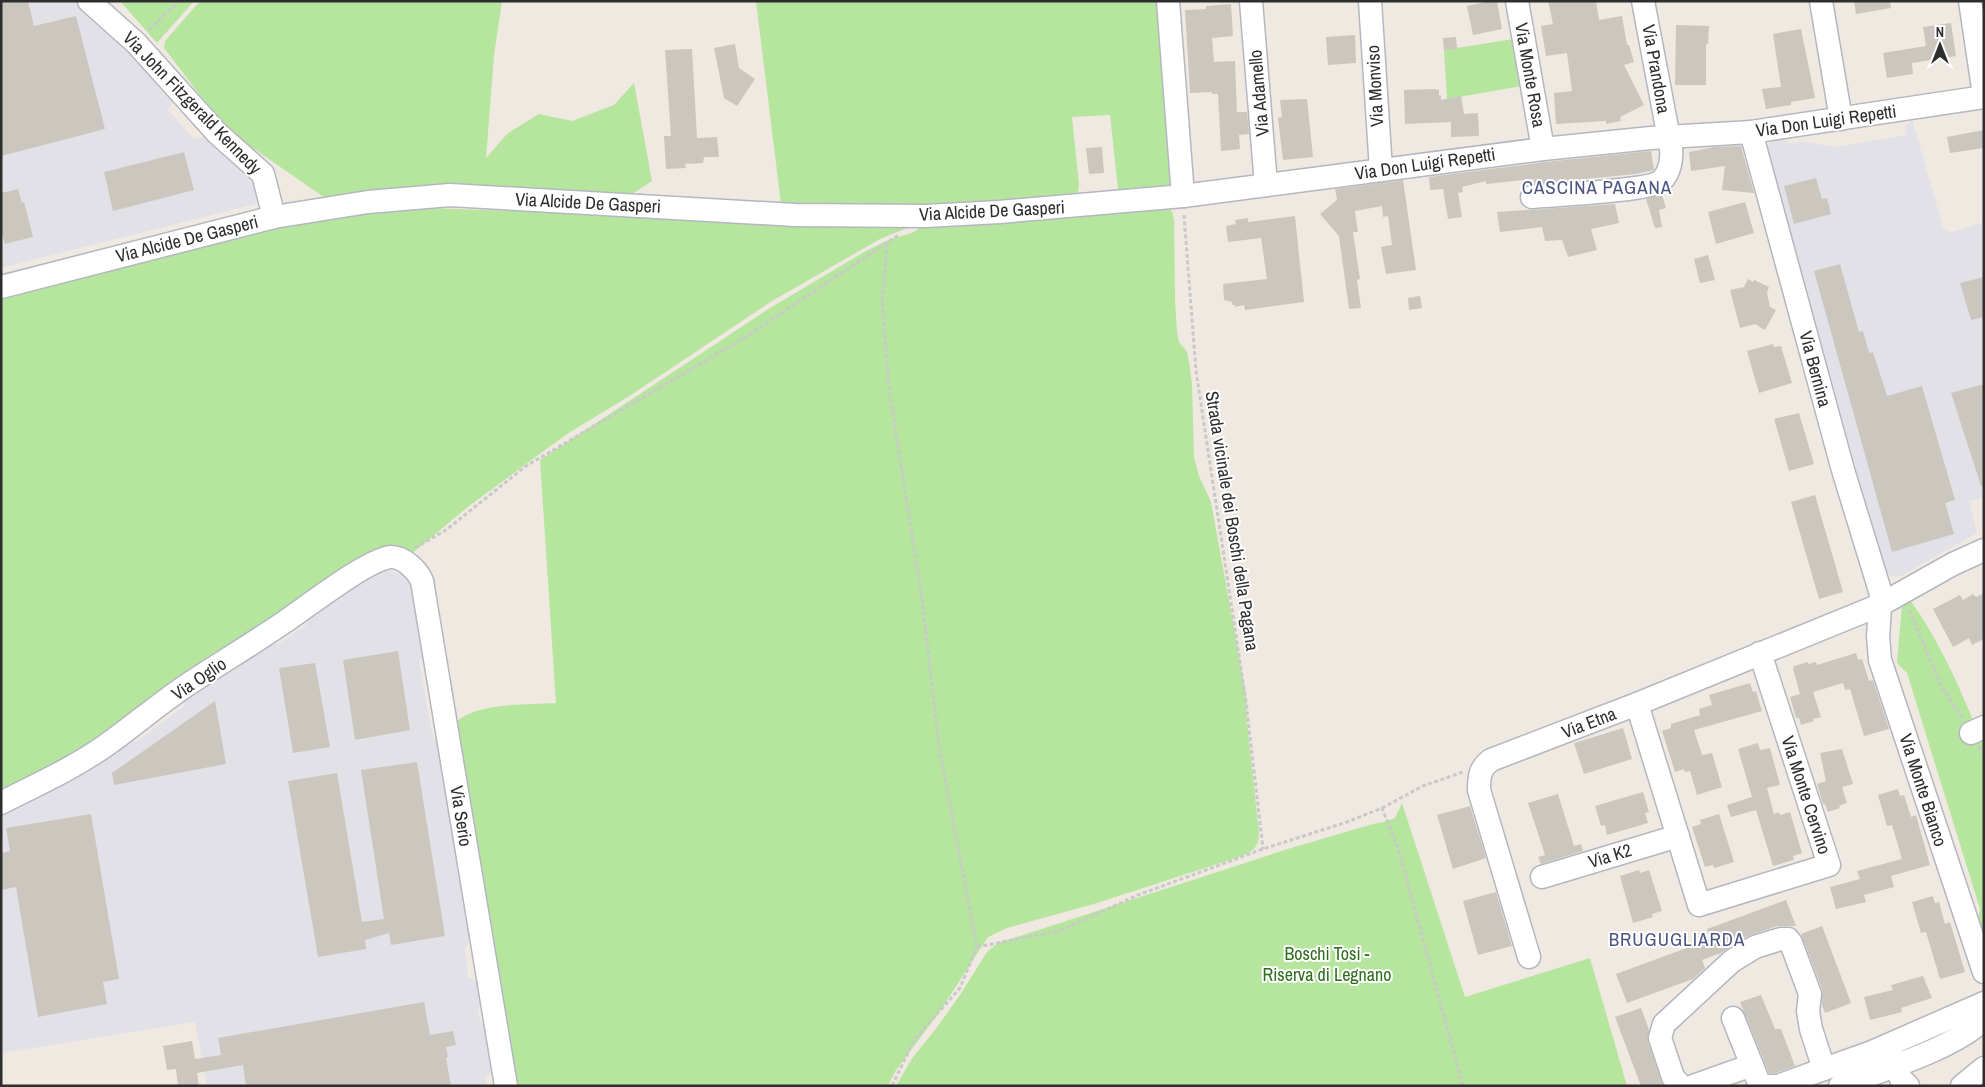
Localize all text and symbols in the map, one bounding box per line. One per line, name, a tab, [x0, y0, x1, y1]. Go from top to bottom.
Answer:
north arrow	[1915, 20, 1965, 70]
street label: Via Monte Rosa	[1509, 21, 1552, 129]
street label: Via Prandona	[1636, 22, 1677, 115]
text: N	[1936, 23, 1944, 41]
street label: Via John Fitzgerald Kennedy	[117, 26, 268, 180]
street label: Via Monviso	[1360, 45, 1389, 128]
street label: Via Adamello	[1242, 49, 1275, 137]
street label: Via Don Luigi Repetti	[1754, 98, 1898, 143]
street label: Via Don Luigi Repetti	[1353, 141, 1497, 186]
district label: CASCINA PAGANA	[1522, 174, 1672, 200]
street label: Via Alcide De Gasperi	[515, 186, 661, 219]
street label: Via Alcide De Gasperi	[919, 194, 1065, 227]
street label: Via Alcide De Gasperi	[113, 209, 261, 268]
street label: Via Bernina	[1793, 328, 1838, 410]
street label: Strada vicinale dei Boschi della Pagana	[1200, 389, 1265, 653]
street label: Via Oglio	[166, 651, 231, 706]
street label: Via Etna	[1558, 701, 1620, 744]
street label: Via Monte Bianco	[1893, 730, 1953, 849]
street label: Via Monte Cervino	[1776, 733, 1837, 857]
street label: Via Serio	[444, 784, 479, 848]
street label: Via K2	[1585, 837, 1635, 874]
district label: BRUGUGLIARDA	[1609, 926, 1745, 952]
park label: Boschi Tosi - Riserva di Legnano	[1263, 941, 1391, 987]

